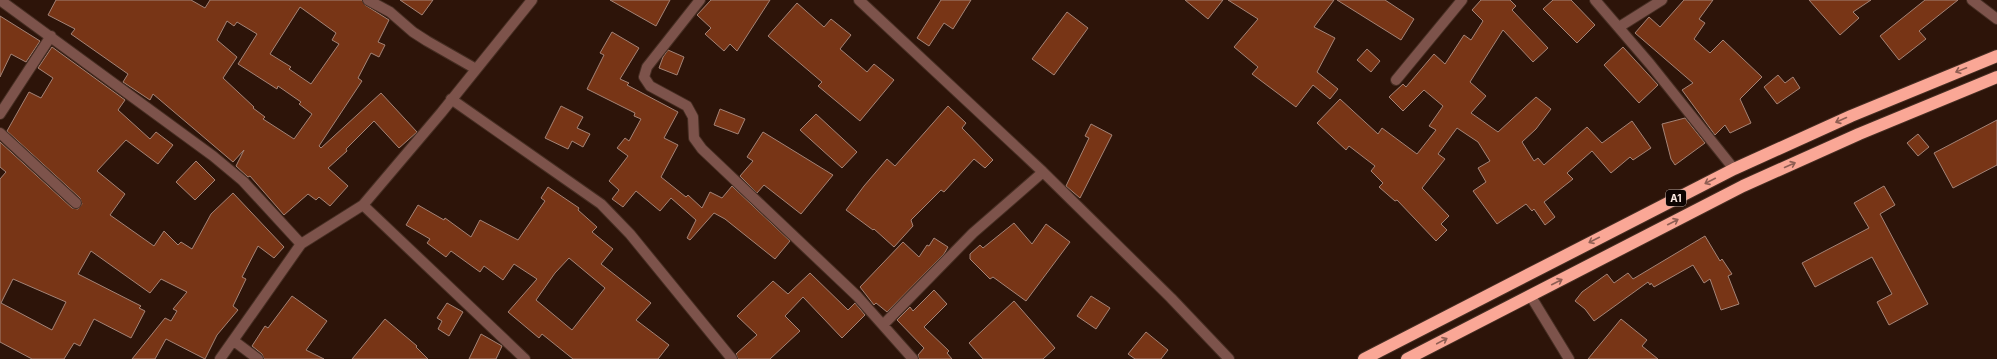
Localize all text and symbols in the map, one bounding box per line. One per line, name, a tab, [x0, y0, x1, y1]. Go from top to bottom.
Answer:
one-way arrow	[1955, 67, 1967, 75]
one-way arrow	[1835, 117, 1847, 124]
one-way arrow	[1783, 161, 1795, 168]
one-way arrow	[1704, 178, 1716, 185]
road number: A1	[1666, 190, 1686, 206]
one-way arrow	[1667, 218, 1679, 226]
one-way arrow	[1589, 237, 1601, 245]
one-way arrow	[1551, 277, 1563, 285]
one-way arrow	[1435, 337, 1447, 344]

